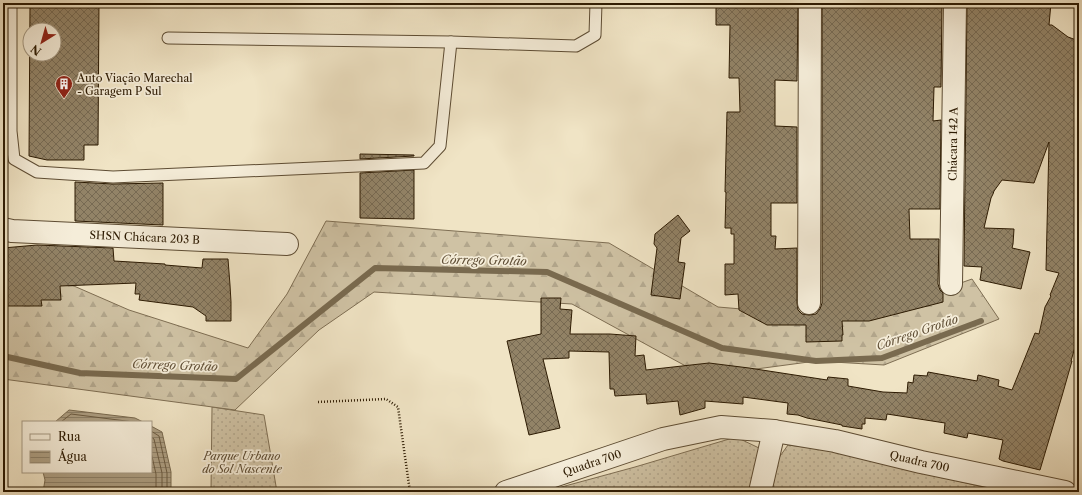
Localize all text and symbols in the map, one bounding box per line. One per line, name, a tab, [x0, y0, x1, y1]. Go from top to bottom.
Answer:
north arrow	[22, 22, 62, 62]
text: N	[28, 41, 44, 58]
place label: Auto Viação Marechal - Garagem P Sul	[76, 71, 193, 98]
building icon: Auto Viação Marechal - Garagem P Sul	[54, 74, 74, 99]
street label: Chácara 142 A	[945, 106, 961, 181]
street label: SHSN Chácara 203 B	[89, 228, 201, 247]
water label: Córrego Grotão	[441, 252, 527, 268]
water label: Córrego Grotão	[874, 311, 960, 353]
water label: Córrego Grotão	[132, 356, 218, 374]
legend	[22, 421, 152, 473]
text: Rua	[58, 429, 81, 444]
street label: Quadra 700	[561, 446, 623, 479]
text: Água	[57, 448, 88, 464]
street label: Quadra 700	[888, 448, 951, 475]
park label: Parque Urbano do Sol Nascente	[202, 449, 282, 476]

